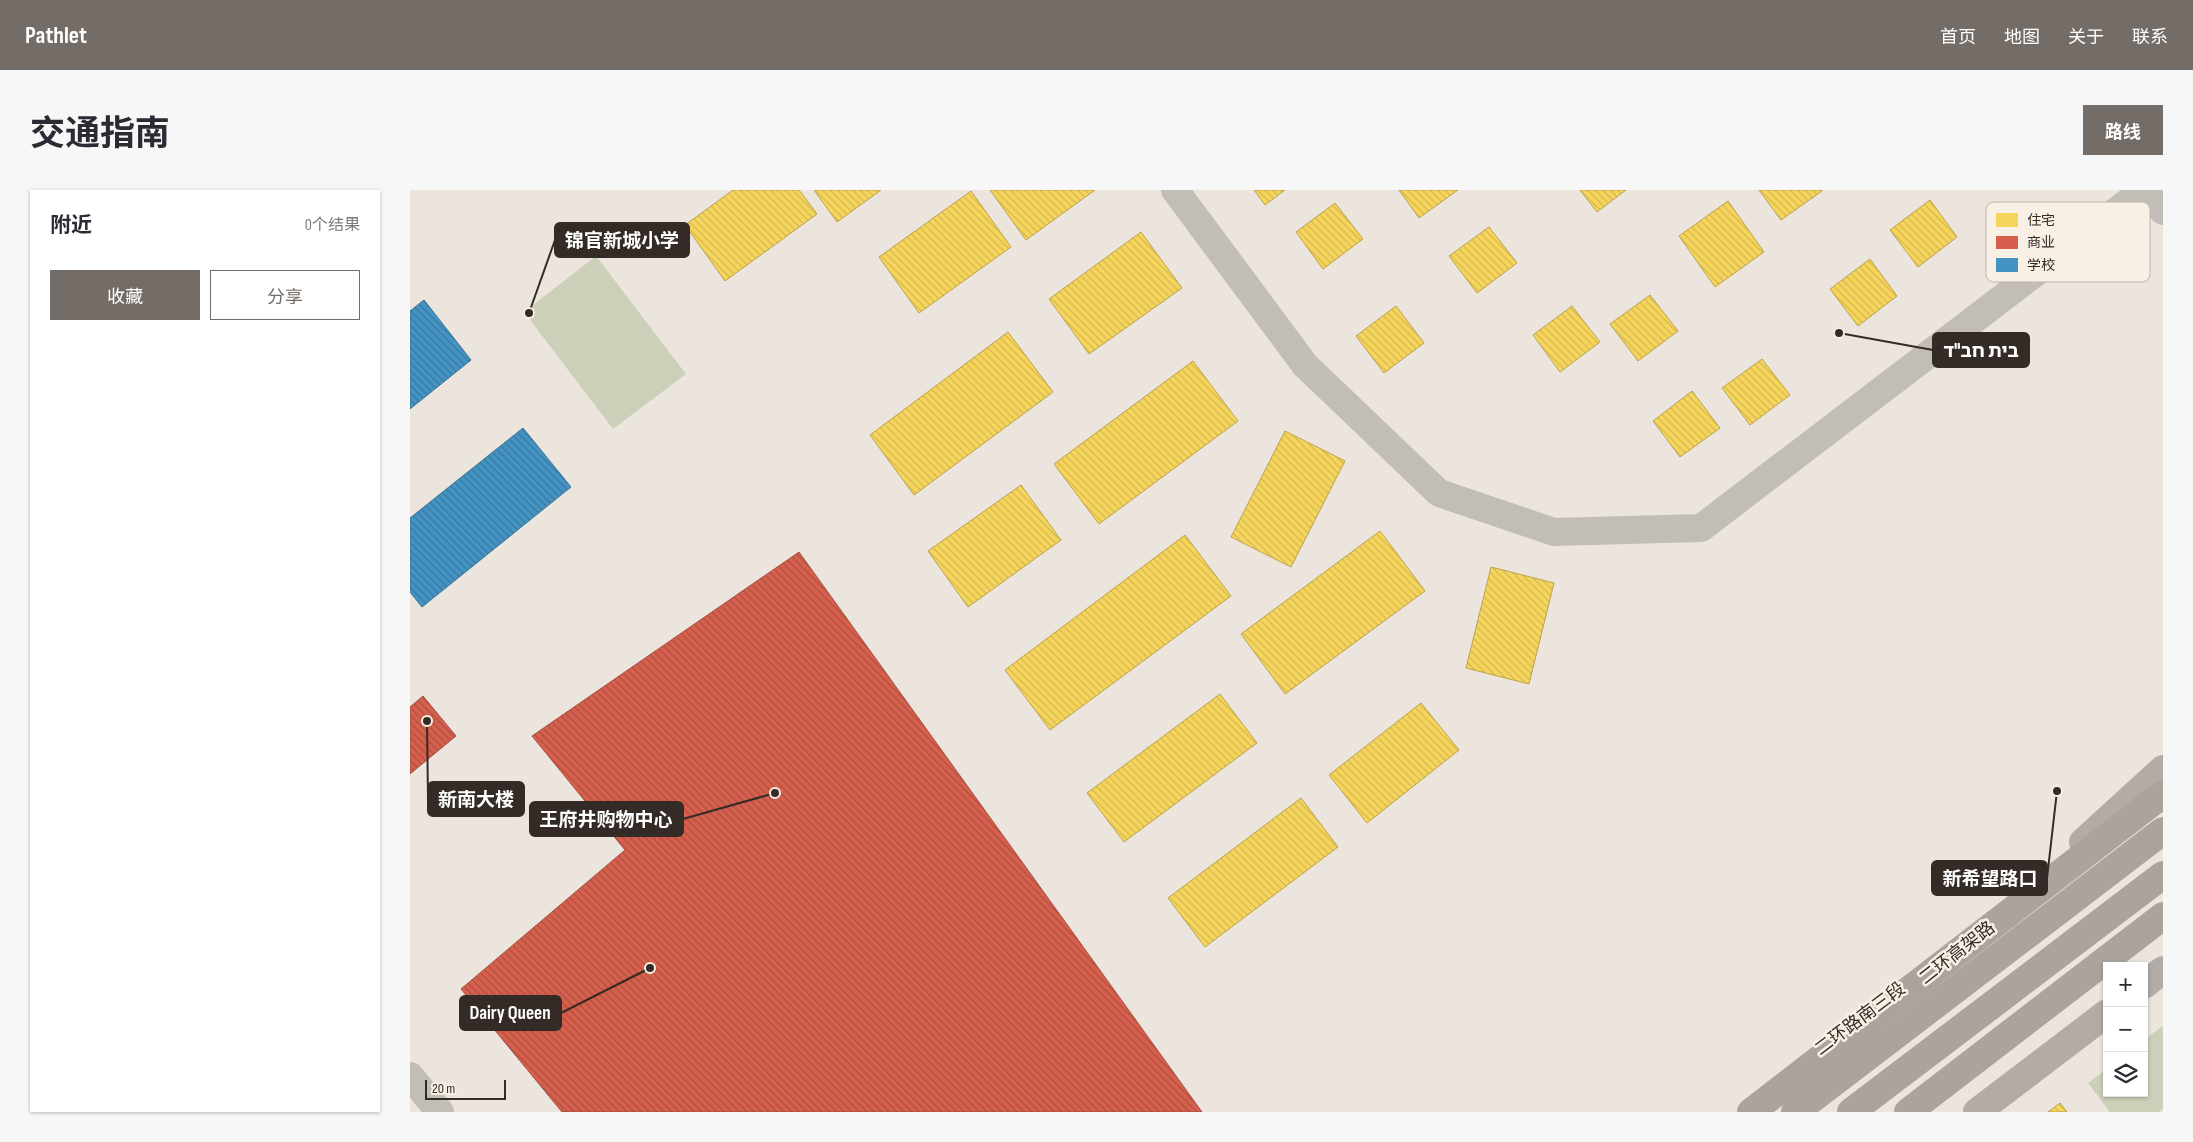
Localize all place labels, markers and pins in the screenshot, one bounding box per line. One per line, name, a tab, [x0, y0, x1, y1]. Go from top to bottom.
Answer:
callout: 锦官新城小学	[555, 223, 689, 257]
callout: בית חב"ד	[1933, 333, 2029, 367]
callout: 新南大楼	[428, 782, 524, 816]
callout: 王府井购物中心	[530, 802, 683, 836]
callout: 新希望路口	[1932, 861, 2047, 895]
callout: Dairy Queen	[460, 996, 561, 1030]

